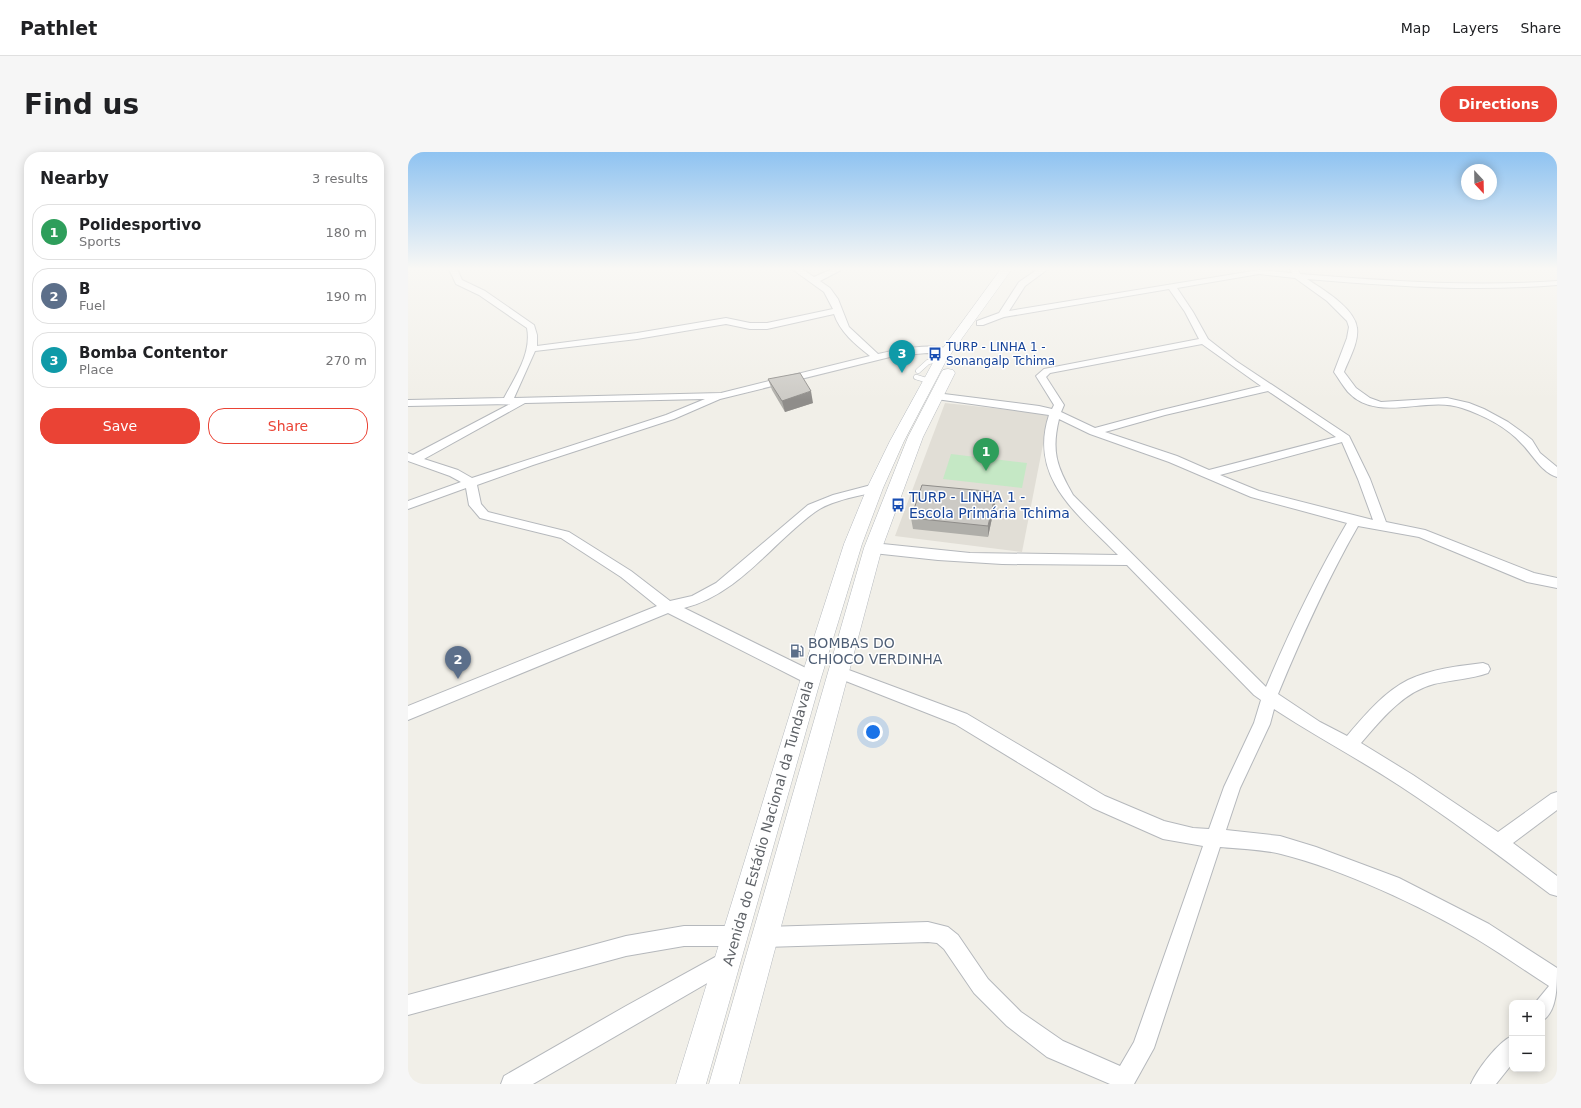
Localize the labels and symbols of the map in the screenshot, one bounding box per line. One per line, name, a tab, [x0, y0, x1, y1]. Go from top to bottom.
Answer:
north arrow	[1461, 164, 1497, 200]
pin: 3	[889, 340, 915, 373]
place label: TURP - LINHA 1 - Sonangalp Tchima	[945, 340, 1055, 368]
bus stop icon: TURP - LINHA 1 - Sonangalp Tchima	[927, 346, 943, 362]
pin: 1	[973, 438, 999, 471]
place label: TURP - LINHA 1 - Escola Primária Tchima	[908, 489, 1070, 521]
bus stop icon: TURP - LINHA 1 - Escola Primária Tchima	[890, 497, 906, 513]
place label: BOMBAS DO CHIOCO VERDINHA	[808, 635, 943, 667]
fuel station icon: BOMBAS DO CHIOCO VERDINHA	[789, 643, 805, 659]
pin: 2	[445, 646, 471, 679]
street label: Avenida do Estádio Nacional da Tundavala	[719, 678, 817, 968]
your location	[863, 722, 883, 742]

